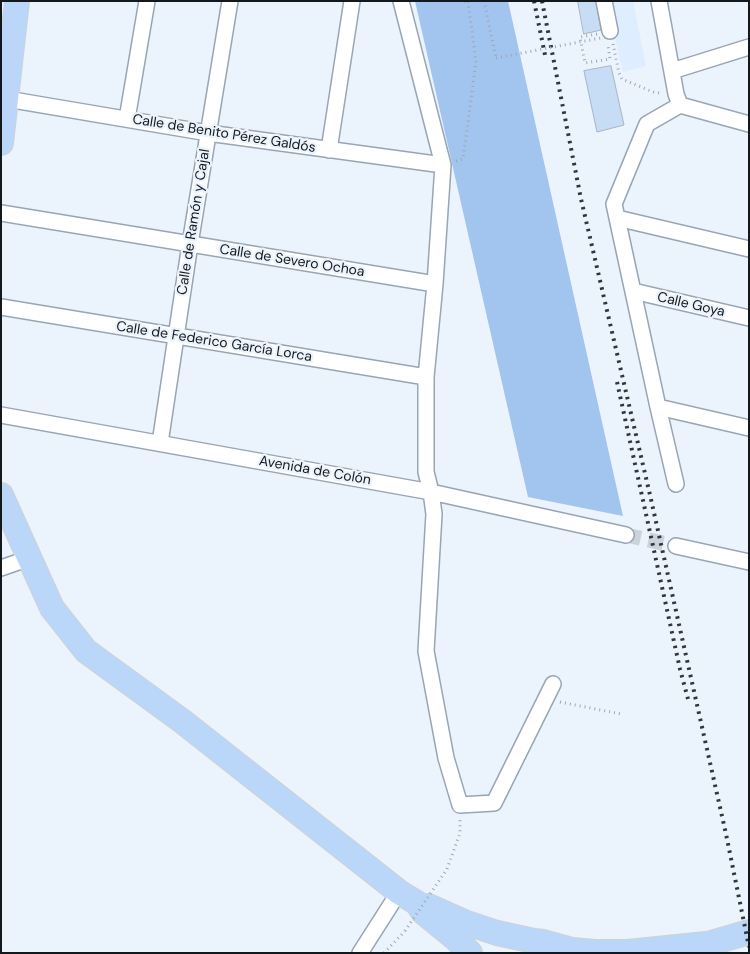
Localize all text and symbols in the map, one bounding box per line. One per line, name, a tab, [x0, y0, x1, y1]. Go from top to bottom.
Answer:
street label: Calle de Benito Pérez Galdós	[131, 111, 317, 157]
street label: Calle de Ramón y Cajal	[174, 148, 214, 296]
street label: Calle de Severo Ochoa	[218, 241, 366, 281]
street label: Calle Goya	[656, 289, 726, 321]
street label: Calle de Federico García Lorca	[115, 318, 313, 366]
street label: Avenida de Colón	[258, 453, 372, 489]

